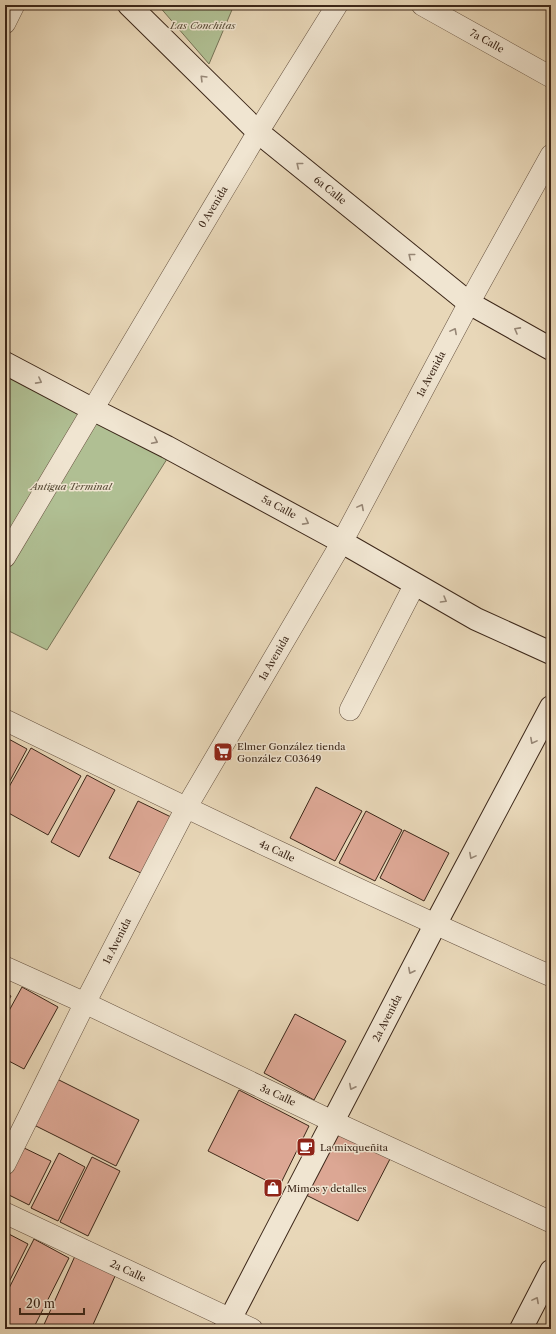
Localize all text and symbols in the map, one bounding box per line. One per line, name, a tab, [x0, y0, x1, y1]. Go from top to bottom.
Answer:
park label: Las Conchitas	[169, 19, 236, 32]
street label: 7a Calle	[468, 26, 507, 56]
one-way arrow	[200, 75, 208, 83]
one-way arrow	[296, 163, 303, 170]
street label: 6a Calle	[311, 173, 349, 207]
street label: 0 Avenida	[195, 183, 231, 230]
one-way arrow	[408, 253, 415, 260]
one-way arrow	[450, 327, 457, 335]
one-way arrow	[514, 327, 521, 334]
street label: 1a Avenida	[414, 348, 449, 399]
one-way arrow	[35, 377, 43, 384]
one-way arrow	[151, 436, 158, 444]
park label: Antigua Terminal	[28, 480, 113, 493]
street label: 5a Calle	[259, 492, 299, 522]
one-way arrow	[356, 504, 363, 512]
one-way arrow	[302, 518, 310, 525]
one-way arrow	[440, 596, 447, 603]
street label: 1a Avenida	[256, 633, 292, 683]
one-way arrow	[530, 737, 537, 745]
place label: Elmer González tienda González C03649	[237, 740, 346, 765]
supermarket icon: Elmer González tienda González C03649	[212, 741, 234, 763]
street label: 4a Calle	[257, 837, 297, 865]
one-way arrow	[469, 852, 476, 859]
street label: 1a Avenida	[100, 915, 134, 966]
one-way arrow	[408, 967, 416, 974]
street label: 2a Avenida	[370, 992, 405, 1044]
street label: 3a Calle	[258, 1081, 298, 1109]
one-way arrow	[349, 1083, 356, 1090]
cafe icon: La mixqueñita	[295, 1136, 317, 1158]
place label: La mixqueñita	[320, 1141, 389, 1154]
shop icon: Mimos y detalles	[262, 1177, 284, 1199]
place label: Mimos y detalles	[287, 1182, 367, 1195]
street label: 2a Calle	[108, 1257, 148, 1285]
scale bar	[20, 1290, 84, 1316]
text: 20 m	[26, 1296, 55, 1311]
one-way arrow	[531, 1297, 539, 1304]

